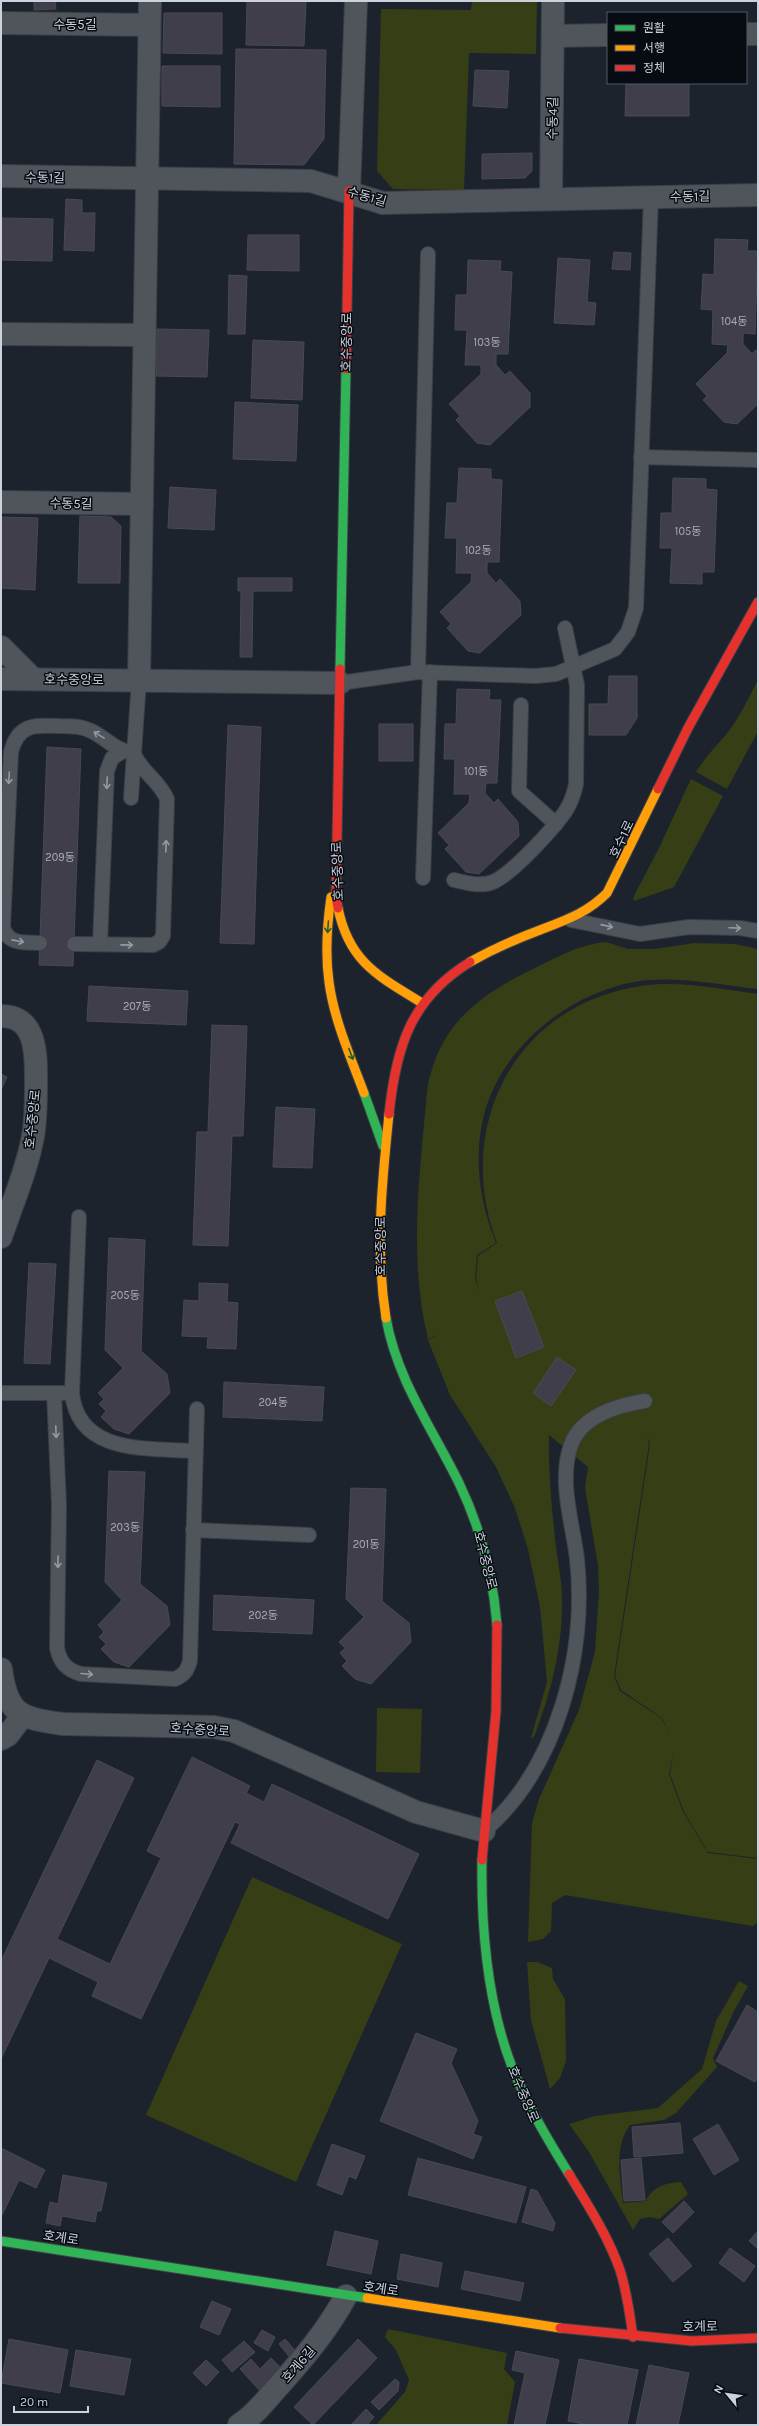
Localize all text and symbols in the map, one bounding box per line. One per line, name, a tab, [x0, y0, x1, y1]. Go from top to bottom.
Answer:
legend	[607, 12, 747, 84]
street label: 수동5길	[53, 17, 97, 32]
text: 원활	[643, 21, 665, 35]
text: 서행	[643, 41, 665, 55]
text: 정체	[643, 61, 665, 75]
street label: 수동4길	[545, 96, 560, 140]
street label: 수동1길	[25, 170, 65, 185]
street label: 수동1길	[345, 184, 388, 209]
street label: 수동1길	[670, 189, 710, 204]
street label: 호수중앙로	[338, 312, 355, 372]
house number: 104동	[721, 315, 747, 328]
house number: 103동	[474, 336, 500, 349]
street label: 수동5길	[49, 496, 93, 511]
house number: 105동	[675, 525, 701, 538]
house number: 102동	[465, 544, 491, 557]
street label: 호수중앙로	[44, 671, 104, 688]
one-way arrow	[93, 731, 104, 740]
house number: 101동	[464, 765, 488, 778]
one-way arrow	[6, 771, 13, 784]
one-way arrow	[103, 776, 110, 789]
street label: 호수1로	[606, 818, 637, 861]
one-way arrow	[162, 840, 170, 853]
street label: 호수중앙로	[329, 841, 346, 901]
house number: 209동	[45, 851, 75, 864]
one-way arrow	[324, 920, 331, 933]
one-way arrow	[600, 923, 613, 930]
one-way arrow	[728, 924, 741, 932]
one-way arrow	[11, 937, 24, 945]
one-way arrow	[120, 941, 133, 948]
house number: 207동	[123, 1000, 151, 1013]
one-way arrow	[347, 1047, 355, 1059]
street label: 호수중앙로	[22, 1088, 43, 1150]
street label: 호수중앙로	[373, 1216, 388, 1276]
house number: 205동	[110, 1289, 140, 1302]
house number: 204동	[258, 1396, 288, 1409]
one-way arrow	[52, 1425, 60, 1438]
house number: 203동	[110, 1521, 140, 1534]
street label: 호수중앙로	[471, 1529, 500, 1591]
house number: 201동	[353, 1538, 379, 1551]
one-way arrow	[54, 1555, 62, 1568]
house number: 202동	[248, 1609, 278, 1622]
one-way arrow	[80, 1671, 93, 1678]
street label: 호수중앙로	[170, 1720, 230, 1739]
street label: 호수중앙로	[505, 2064, 542, 2125]
street label: 호계로	[42, 2227, 80, 2248]
street label: 호계로	[362, 2278, 400, 2299]
street label: 호계로	[682, 2319, 718, 2334]
street label: 호계6길	[279, 2343, 318, 2386]
north arrow	[707, 2374, 747, 2414]
text: N	[711, 2383, 726, 2396]
scale bar	[14, 2388, 88, 2414]
text: 20 m	[20, 2395, 48, 2409]

